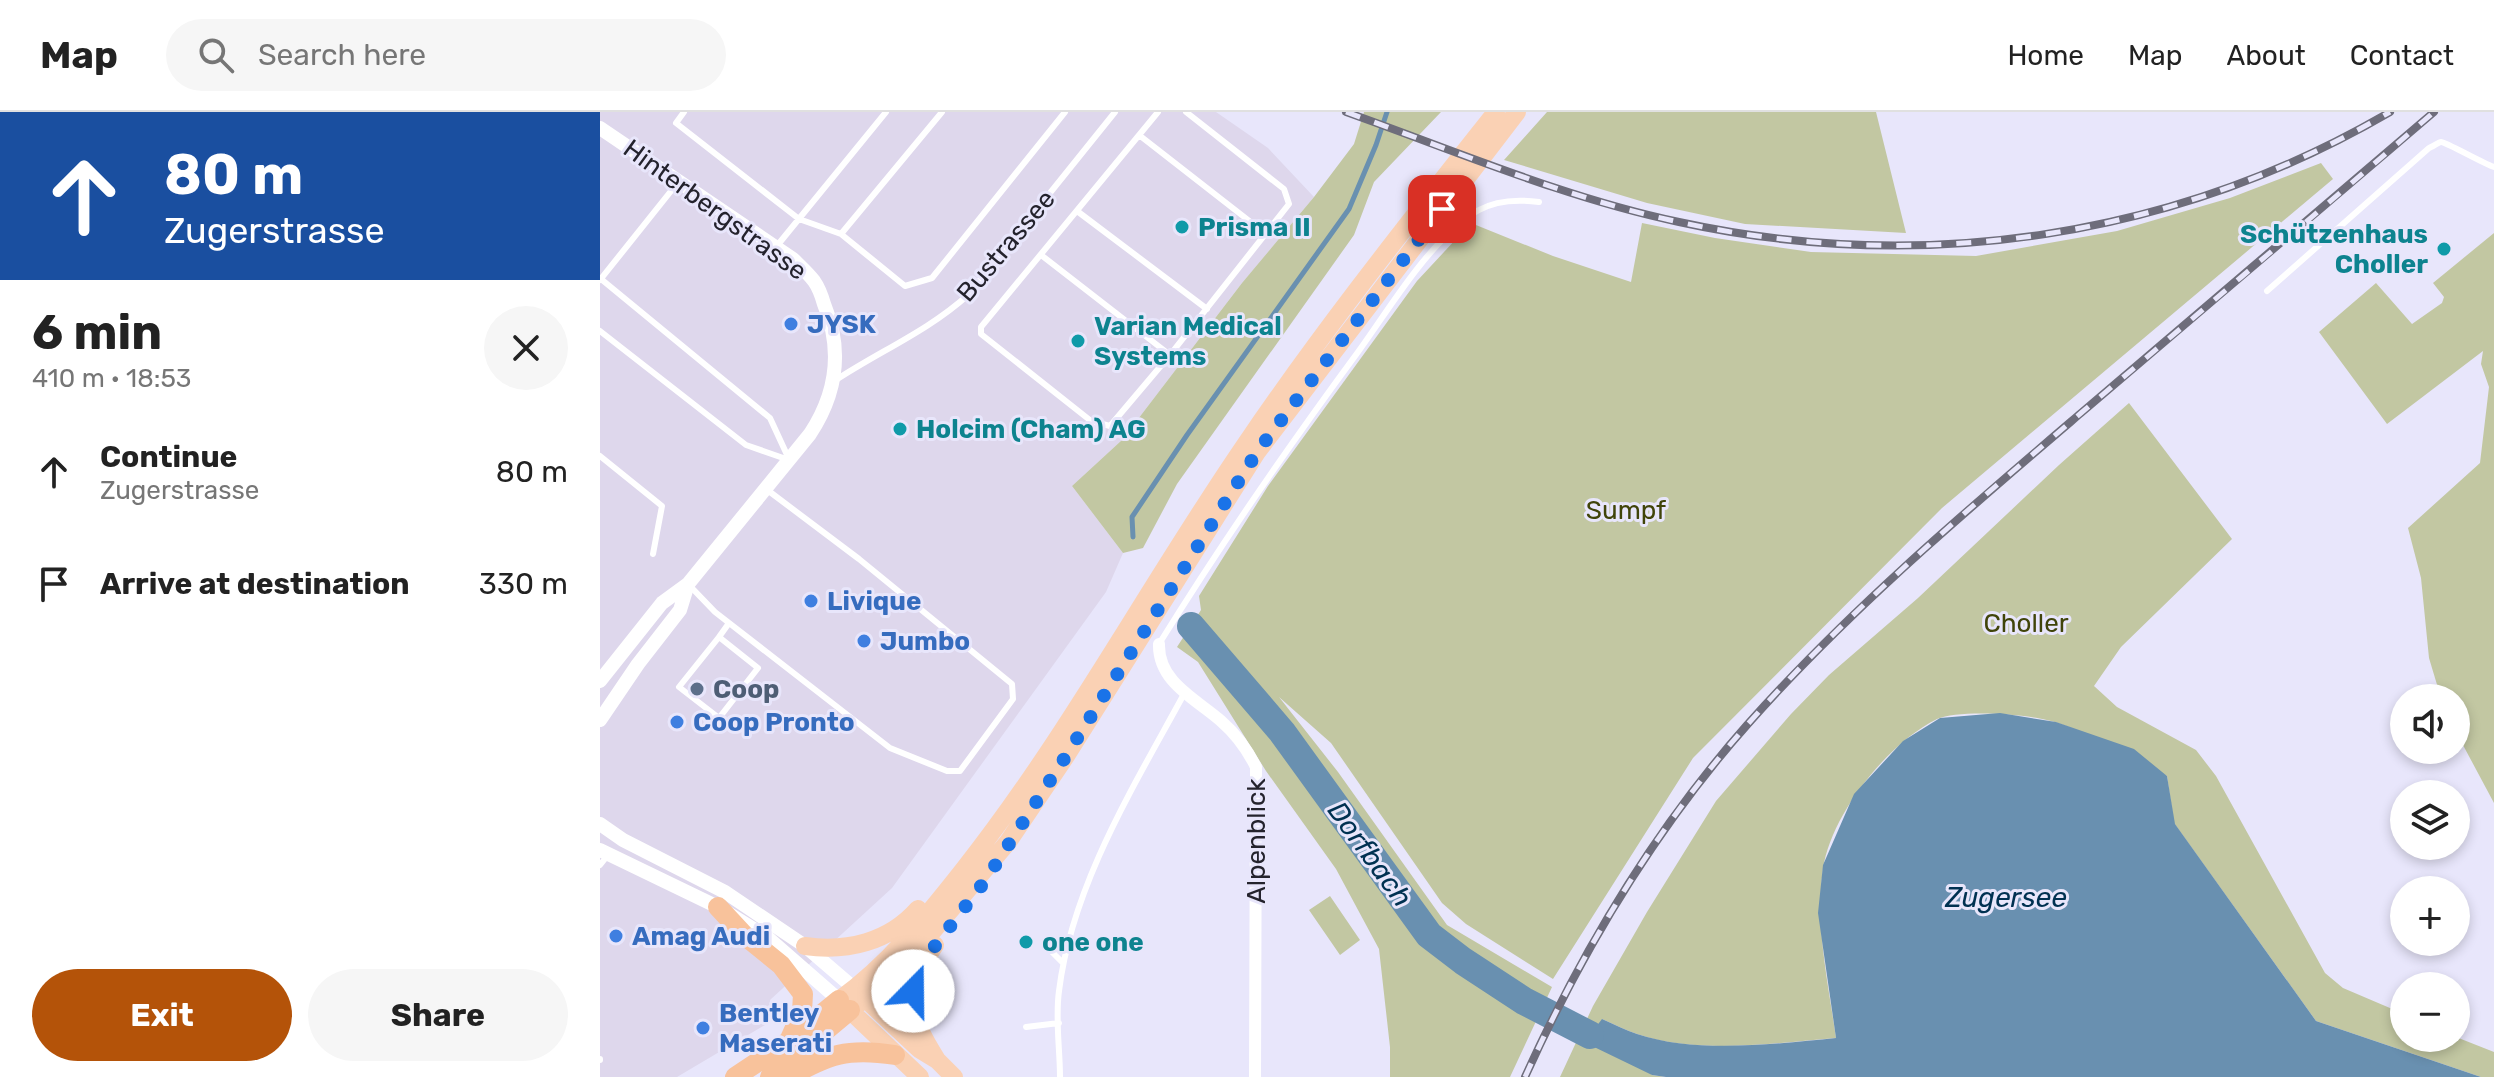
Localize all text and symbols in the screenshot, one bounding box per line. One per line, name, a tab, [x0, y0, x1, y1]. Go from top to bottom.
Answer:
search box	[166, 19, 726, 91]
text: Map	[40, 32, 118, 78]
icon: search	[194, 33, 238, 77]
text: Search here	[258, 37, 426, 73]
text: Home	[2007, 39, 2084, 72]
text: Map	[2128, 39, 2182, 72]
text: About	[2226, 39, 2306, 72]
text: Contact	[2350, 39, 2454, 72]
street label: Hinterbergstrasse	[617, 133, 813, 287]
text: 80 m	[164, 142, 303, 208]
icon: ahead	[32, 144, 136, 248]
pin	[1408, 175, 1476, 243]
street label: Bustrassee	[950, 184, 1062, 308]
icon: arrive	[1420, 187, 1464, 231]
text: Zugerstrasse	[164, 209, 385, 252]
place label: Prisma II	[1198, 212, 1311, 243]
marker: Prisma II	[1173, 218, 1191, 236]
place label: Schützenhaus Choller	[2240, 219, 2428, 280]
marker: Schützenhaus Choller	[2435, 240, 2453, 258]
text: 6 min	[32, 304, 162, 361]
button: close	[484, 306, 568, 390]
place label: JYSK	[807, 309, 876, 340]
place label: Varian Medical Systems	[1094, 311, 1282, 372]
marker: JYSK	[782, 315, 800, 333]
marker: Varian Medical Systems	[1069, 332, 1087, 350]
text: 410 m · 18:53	[32, 363, 191, 394]
place label: Holcim (Cham) AG	[916, 414, 1146, 445]
marker: Holcim (Cham) AG	[891, 420, 909, 438]
text: Continue	[100, 439, 237, 475]
icon: ahead	[32, 450, 76, 494]
text: 80 m	[496, 454, 568, 490]
text: Zugerstrasse	[100, 475, 259, 506]
park label: Sumpf	[1586, 495, 1666, 526]
icon: arrive	[32, 562, 76, 606]
text: Arrive at destination	[100, 566, 410, 602]
text: 330 m	[479, 566, 568, 602]
place label: Livique	[827, 586, 921, 617]
marker: Livique	[802, 592, 820, 610]
park label: Choller	[1983, 608, 2069, 639]
place label: Jumbo	[880, 626, 970, 657]
marker: Jumbo	[855, 632, 873, 650]
place label: Coop	[713, 674, 779, 705]
marker: Coop	[688, 680, 706, 698]
map controls	[2390, 684, 2470, 1052]
button: sound	[2390, 684, 2470, 764]
place label: Coop Pronto	[693, 707, 855, 738]
marker: Coop Pronto	[668, 713, 686, 731]
street label: Alpenblick	[1241, 778, 1272, 904]
button: layers	[2390, 780, 2470, 860]
water label: Dorfbach	[1321, 795, 1419, 913]
button: +	[2390, 876, 2470, 956]
water label: Zugersee	[1944, 881, 2067, 914]
place label: Amag Audi	[632, 921, 770, 952]
marker: Amag Audi	[607, 927, 625, 945]
place label: one one	[1042, 927, 1144, 958]
marker: one one	[1017, 933, 1035, 951]
position arrow	[871, 949, 955, 1033]
button: Exit	[32, 969, 292, 1061]
button: Share	[308, 969, 568, 1061]
button: −	[2390, 972, 2470, 1052]
place label: Bentley Maserati	[719, 998, 832, 1059]
marker: Bentley Maserati	[694, 1019, 712, 1037]

